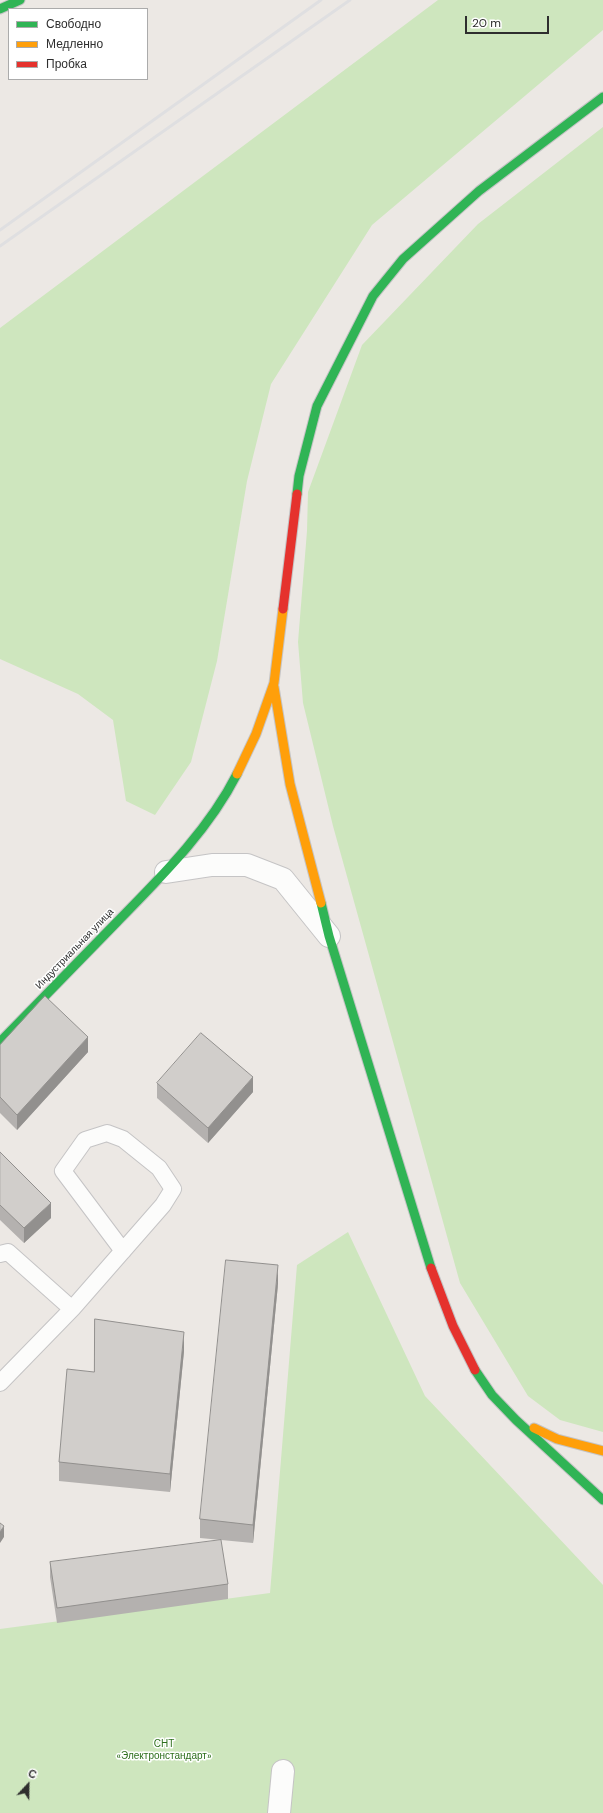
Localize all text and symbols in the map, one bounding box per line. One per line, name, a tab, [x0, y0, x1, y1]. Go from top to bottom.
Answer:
legend	[8, 8, 148, 80]
scale bar	[467, 8, 551, 34]
text: 20 m	[472, 15, 501, 31]
text: Свободно	[46, 16, 101, 32]
text: Медленно	[46, 36, 103, 52]
text: Пробка	[46, 56, 87, 72]
street label: Индустриальная улица	[33, 906, 117, 992]
park label: СНТ «Электронстандарт»	[117, 1738, 211, 1762]
north arrow	[8, 1765, 48, 1805]
text: С	[26, 1766, 39, 1782]

